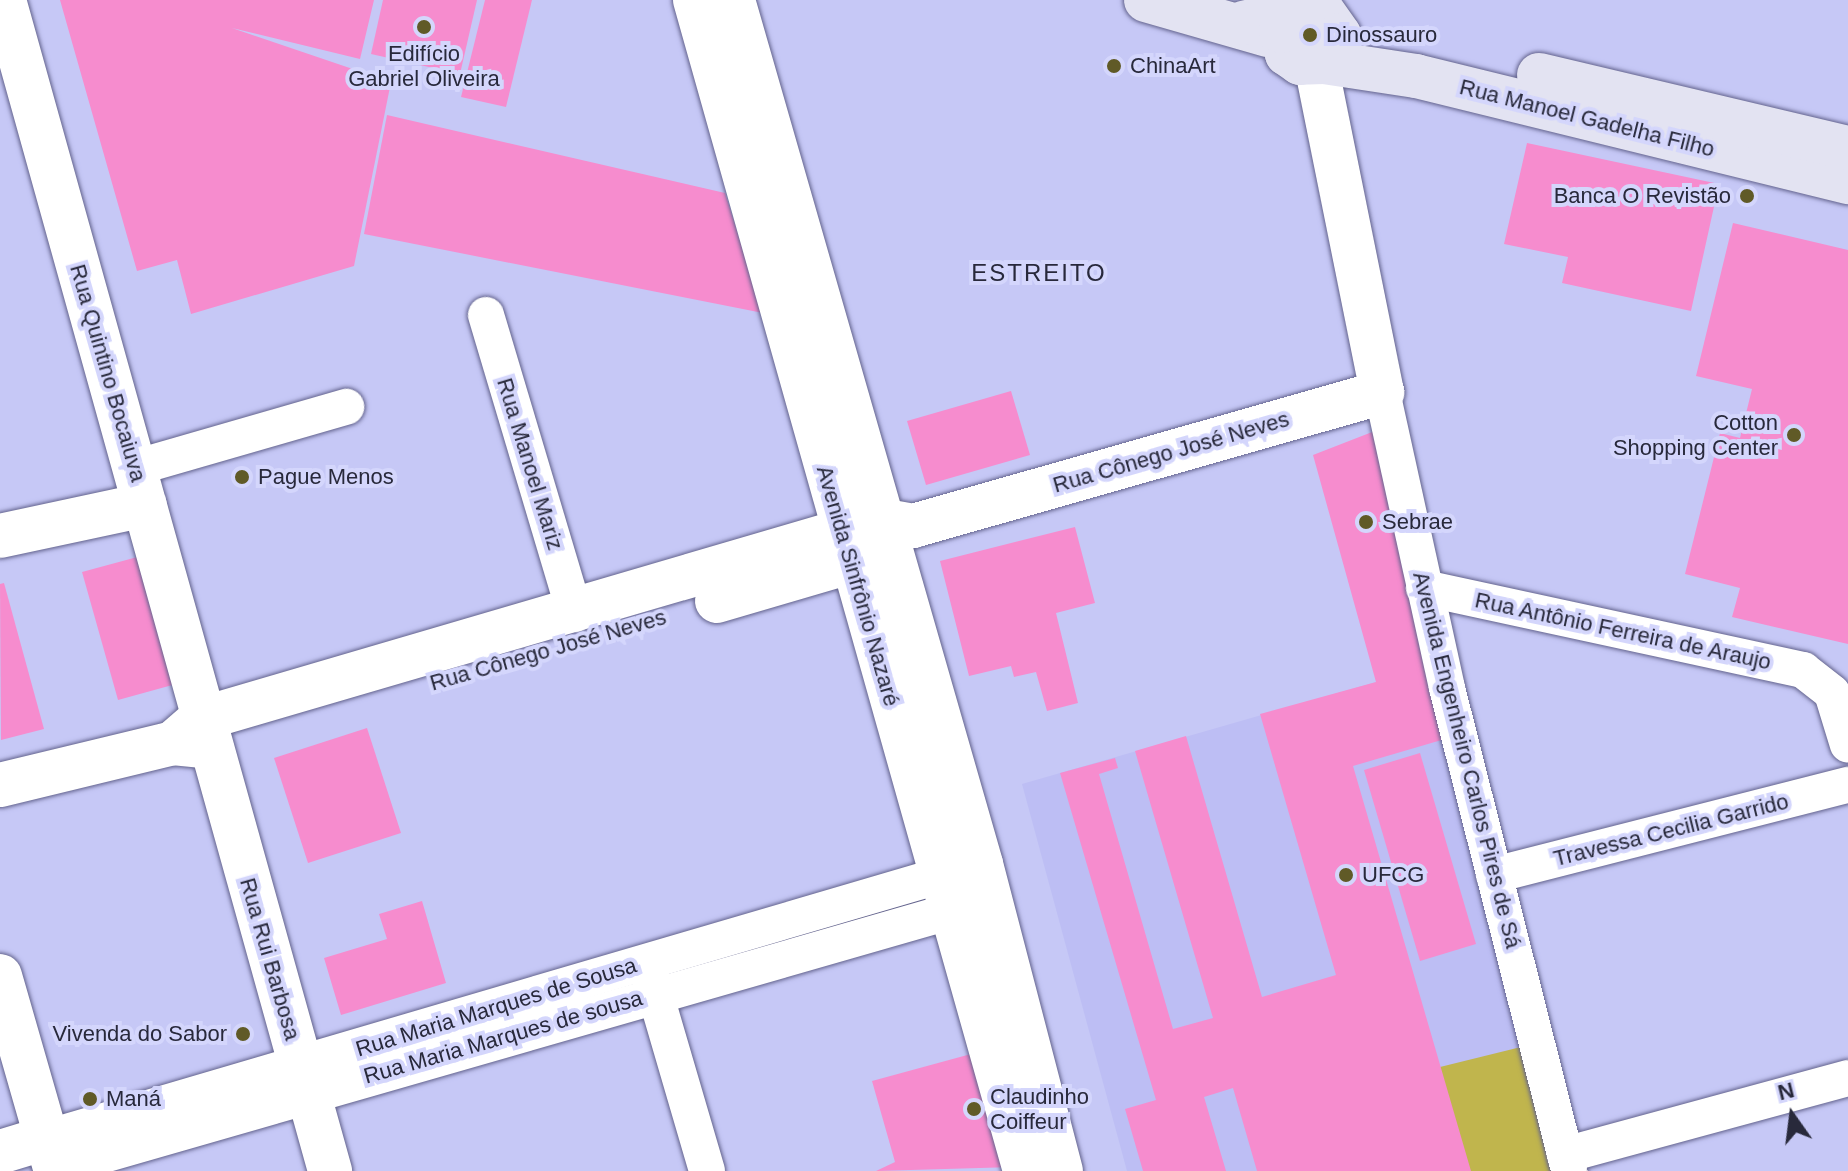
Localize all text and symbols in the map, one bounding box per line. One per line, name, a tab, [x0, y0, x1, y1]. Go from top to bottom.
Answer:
marker: Edifício Gabriel Oliveira	[415, 18, 433, 36]
place label: Dinossauro	[1326, 22, 1437, 48]
marker: Dinossauro	[1301, 26, 1319, 44]
place label: Edifício Gabriel Oliveira	[348, 40, 500, 92]
place label: ChinaArt	[1130, 53, 1216, 79]
marker: ChinaArt	[1105, 57, 1123, 75]
street label: Rua Manoel Gadelha Filho	[1457, 74, 1717, 162]
place label: Banca O Revistão	[1554, 183, 1731, 209]
marker: Banca O Revistão	[1738, 187, 1756, 205]
district label: ESTREITO	[971, 259, 1107, 287]
street label: Rua Quintino Bocaiuva	[64, 261, 152, 485]
street label: Rua Manoel Mariz	[491, 375, 569, 553]
street label: Rua Cônego José Neves	[1050, 406, 1292, 498]
place label: Cotton Shopping Center	[1613, 409, 1778, 460]
marker: Cotton Shopping Center	[1785, 426, 1803, 444]
street label: Avenida Sinfrônio Nazaré	[811, 463, 905, 709]
place label: Pague Menos	[258, 464, 394, 490]
marker: Pague Menos	[233, 468, 251, 486]
place label: Sebrae	[1382, 509, 1453, 535]
marker: Sebrae	[1357, 513, 1375, 531]
street label: Avenida Engenheiro Carlos Pires de Sá	[1407, 569, 1527, 951]
street label: Rua Antônio Ferreira de Araujo	[1471, 586, 1775, 676]
street label: Rua Cônego José Neves	[427, 604, 669, 696]
street label: Travessa Cecilia Garrido	[1551, 788, 1791, 872]
place label: UFCG	[1362, 862, 1424, 888]
marker: UFCG	[1337, 866, 1355, 884]
street label: Rua Rui Barbosa	[234, 875, 306, 1043]
street label: Rua Maria Marques de Sousa	[352, 952, 640, 1062]
street label: Rua Maria Marques de sousa	[361, 985, 645, 1089]
place label: Vivenda do Sabor	[52, 1021, 227, 1047]
marker: Vivenda do Sabor	[234, 1025, 252, 1043]
north arrow	[1752, 1075, 1832, 1155]
text: N	[1775, 1077, 1797, 1105]
place label: Claudinho Coiffeur	[990, 1083, 1089, 1134]
place label: Maná	[106, 1086, 161, 1112]
marker: Maná	[81, 1090, 99, 1108]
marker: Claudinho Coiffeur	[965, 1100, 983, 1118]

